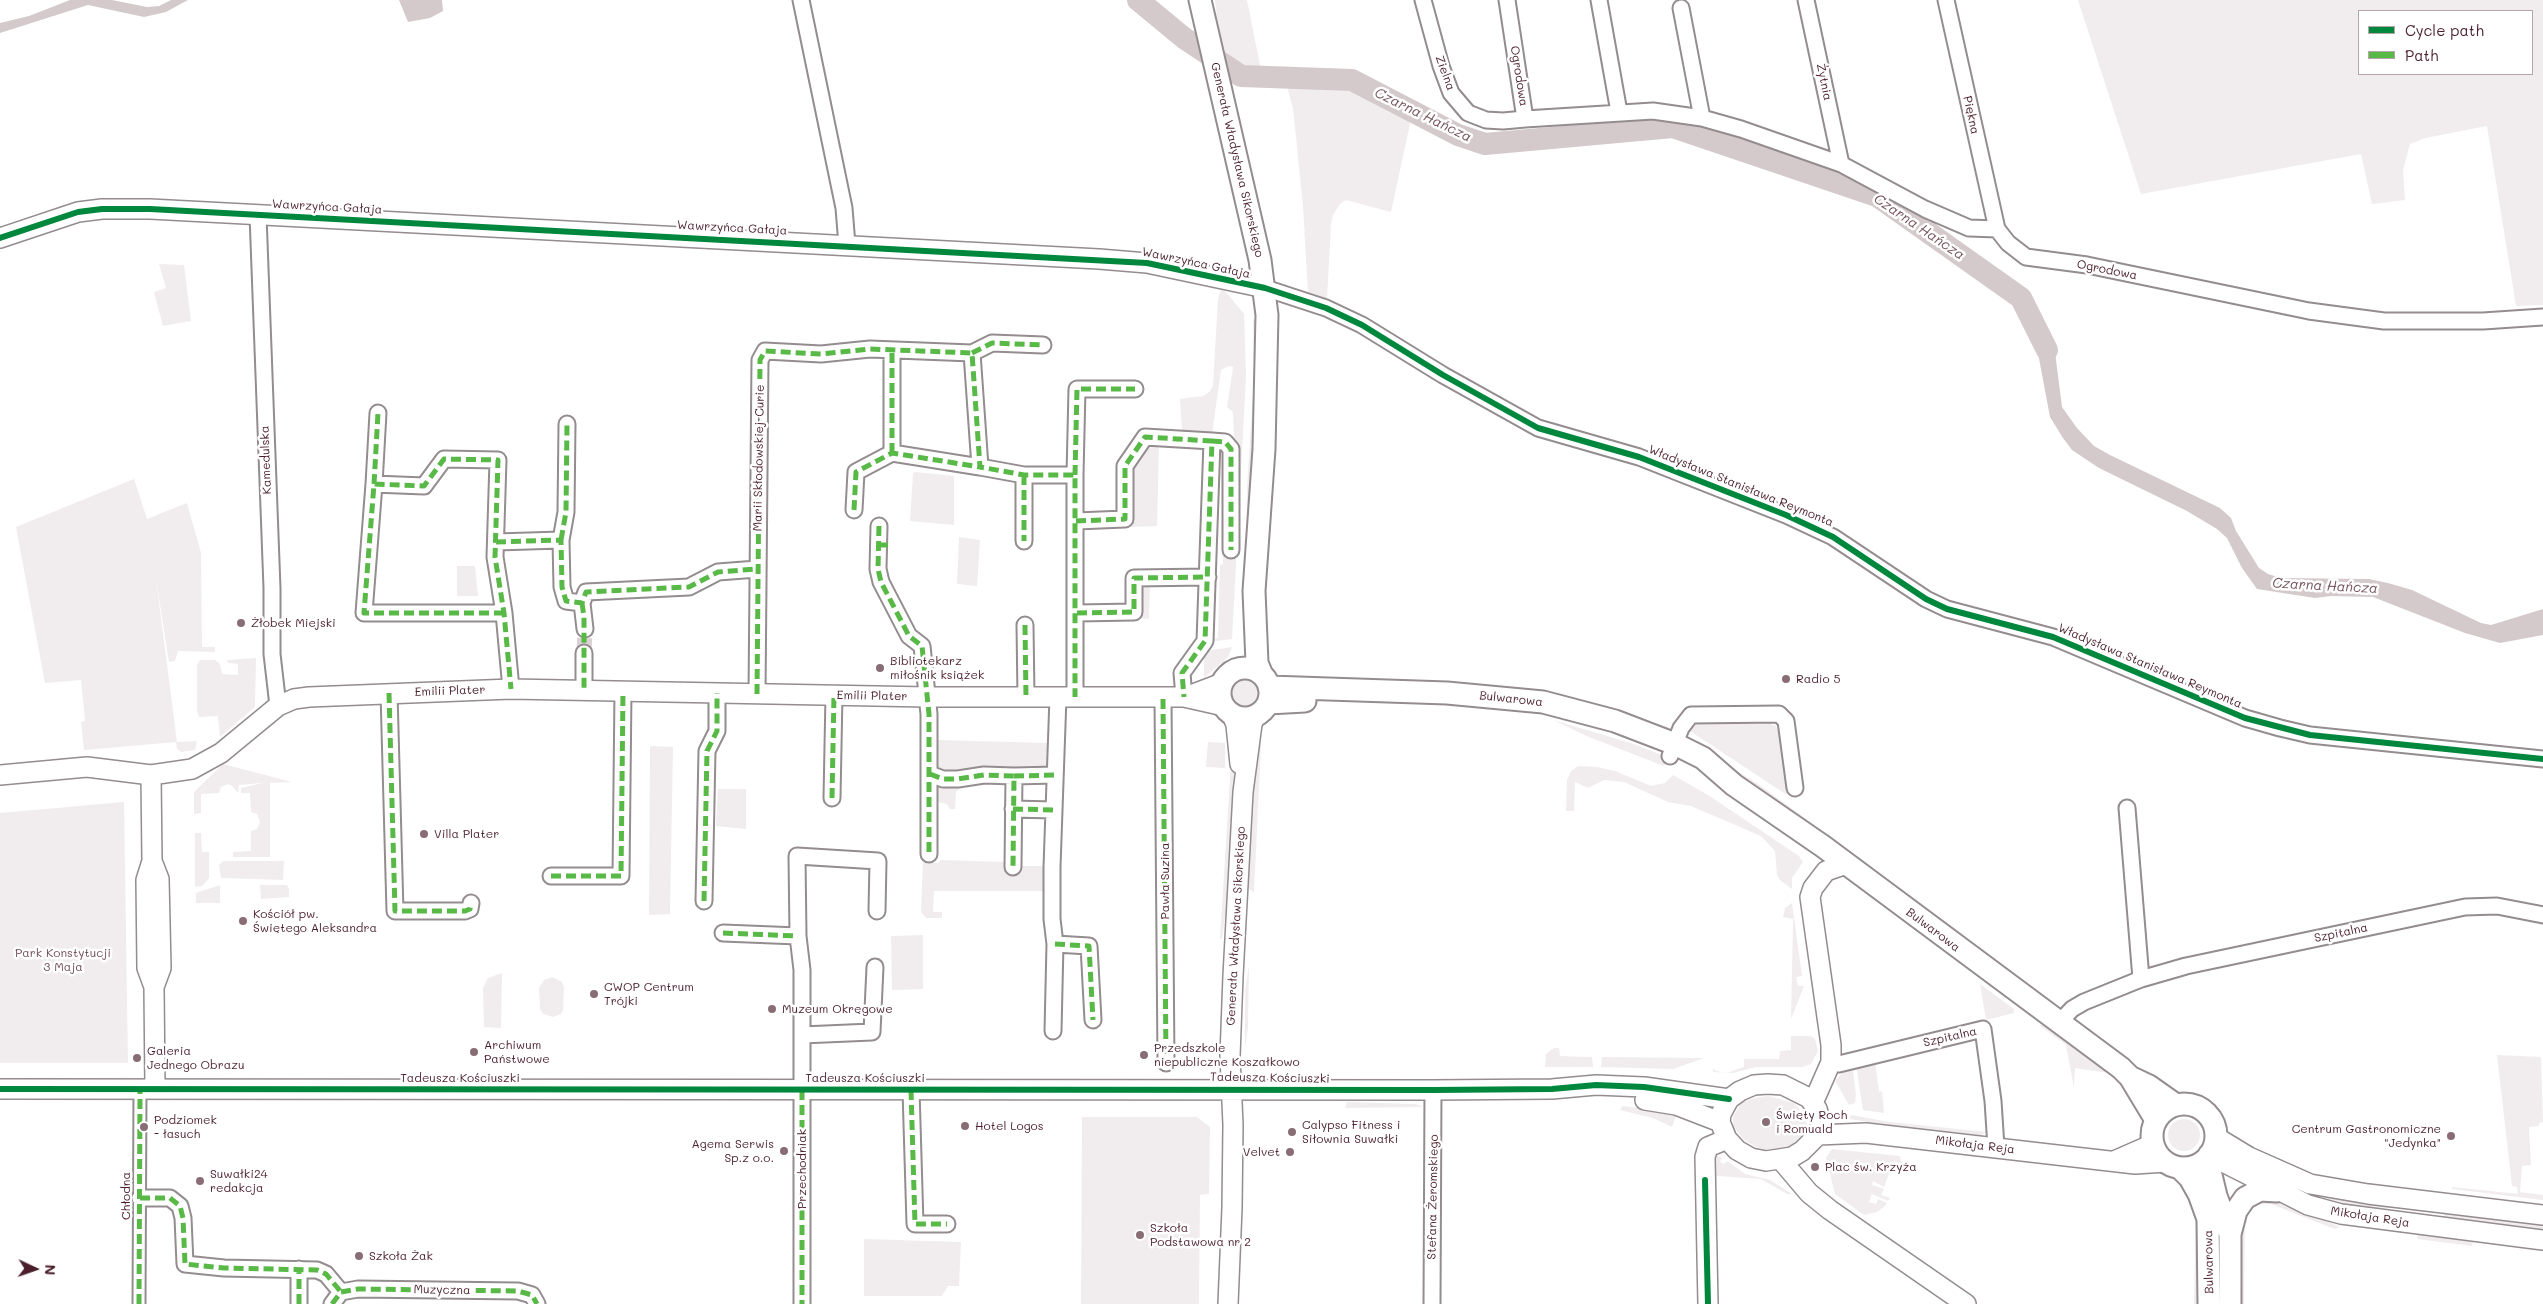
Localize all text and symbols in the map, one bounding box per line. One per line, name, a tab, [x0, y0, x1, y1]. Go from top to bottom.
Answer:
legend	[2358, 10, 2533, 75]
text: Cycle path	[2405, 20, 2484, 40]
street label: Ogrodowa	[1507, 45, 1531, 107]
text: Path	[2405, 45, 2439, 65]
street label: Zielna	[1432, 53, 1458, 93]
street label: Generała Władysława Sikorskiego	[1208, 61, 1266, 259]
street label: Żytnia	[1813, 62, 1835, 102]
water label: Czarna Hańcza	[1372, 84, 1474, 146]
street label: Piękna	[1960, 94, 1982, 136]
water label: Czarna Hańcza	[1870, 190, 1968, 264]
street label: Wawrzyńca Gałaja	[272, 197, 382, 217]
street label: Wawrzyńca Gałaja	[677, 218, 787, 238]
street label: Wawrzyńca Gałaja	[1141, 244, 1251, 282]
street label: Ogrodowa	[2076, 257, 2138, 283]
street label: Marii Skłodowskiej-Curie	[751, 384, 767, 532]
street label: Kamedulska	[258, 425, 274, 495]
street label: Władysława Stanisława Reymonta	[1646, 442, 1836, 530]
water label: Czarna Hańcza	[2272, 575, 2378, 597]
place label: Żłobek Miejski	[251, 616, 336, 630]
marker: Żłobek Miejski	[235, 617, 247, 629]
street label: Władysława Stanisława Reymonta	[2056, 621, 2244, 711]
place label: Bibliotekarz miłośnik książek	[890, 654, 984, 682]
marker: Bibliotekarz miłośnik książek	[874, 662, 886, 674]
place label: Radio 5	[1796, 672, 1840, 686]
marker: Radio 5	[1780, 673, 1792, 685]
street label: Emilii Plater	[414, 683, 486, 699]
street label: Emilii Plater	[836, 688, 908, 704]
street label: Bulwarowa	[1479, 689, 1543, 709]
street label: Generała Władysława Sikorskiego	[1224, 826, 1248, 1026]
place label: Villa Plater	[434, 827, 499, 841]
marker: Villa Plater	[418, 828, 430, 840]
street label: Pawła Suzina	[1158, 843, 1172, 919]
street label: Bulwarowa	[1903, 905, 1963, 955]
place label: Kościół pw. Świętego Aleksandra	[253, 907, 377, 935]
marker: Kościół pw. Świętego Aleksandra	[237, 915, 249, 927]
street label: Szpitalna	[2313, 920, 2369, 946]
park label: Park Konstytucji 3 Maja	[15, 946, 111, 974]
place label: CWOP Centrum Trójki	[604, 980, 694, 1008]
marker: CWOP Centrum Trójki	[588, 988, 600, 1000]
place label: Muzeum Okręgowe	[782, 1002, 893, 1016]
marker: Muzeum Okręgowe	[766, 1003, 778, 1015]
street label: Szpitalna	[1922, 1024, 1978, 1050]
place label: Archiwum Państwowe	[484, 1038, 550, 1066]
place label: Przedszkole niepubliczne Koszałkowo	[1154, 1041, 1300, 1069]
place label: Galeria Jednego Obrazu	[147, 1044, 244, 1072]
marker: Archiwum Państwowe	[468, 1046, 480, 1058]
marker: Przedszkole niepubliczne Koszałkowo	[1138, 1049, 1150, 1061]
marker: Galeria Jednego Obrazu	[131, 1052, 143, 1064]
street label: Tadeusza Kościuszki	[1210, 1070, 1330, 1086]
street label: Tadeusza Kościuszki	[400, 1071, 520, 1085]
street label: Tadeusza Kościuszki	[805, 1071, 925, 1085]
place label: Święty Roch i Romuald	[1776, 1108, 1847, 1136]
place label: Podziomek - łasuch	[154, 1113, 217, 1141]
marker: Święty Roch i Romuald	[1760, 1116, 1772, 1128]
place label: Calypso Fitness i Siłownia Suwałki	[1302, 1118, 1400, 1146]
place label: Hotel Logos	[975, 1119, 1044, 1133]
marker: Hotel Logos	[959, 1120, 971, 1132]
marker: Podziomek - łasuch	[138, 1121, 150, 1133]
place label: Centrum Gastronomiczne "Jedynka"	[2292, 1122, 2441, 1150]
marker: Calypso Fitness i Siłownia Suwałki	[1286, 1126, 1298, 1138]
street label: Przechodniak	[795, 1129, 809, 1209]
marker: Centrum Gastronomiczne "Jedynka"	[2445, 1130, 2457, 1142]
street label: Mikołaja Reja	[1934, 1133, 2016, 1157]
street label: Stefana Żeromskiego	[1425, 1134, 1441, 1260]
place label: Agema Serwis Sp.z o.o.	[691, 1137, 774, 1165]
marker: Agema Serwis Sp.z o.o.	[778, 1145, 790, 1157]
place label: Velvet	[1243, 1145, 1280, 1159]
marker: Velvet	[1284, 1146, 1296, 1158]
place label: Plac św. Krzyża	[1825, 1160, 1917, 1174]
marker: Plac św. Krzyża	[1809, 1161, 1821, 1173]
place label: Suwałki24 redakcja	[210, 1167, 268, 1195]
street label: Chłodna	[119, 1172, 133, 1220]
marker: Suwałki24 redakcja	[194, 1175, 206, 1187]
street label: Mikołaja Reja	[2329, 1204, 2411, 1230]
place label: Szkoła Podstawowa nr 2	[1150, 1221, 1251, 1249]
marker: Szkoła Podstawowa nr 2	[1134, 1229, 1146, 1241]
street label: Bulwarowa	[2201, 1230, 2217, 1294]
north arrow	[10, 1244, 60, 1294]
place label: Szkoła Żak	[369, 1249, 433, 1263]
marker: Szkoła Żak	[353, 1250, 365, 1262]
text: N	[41, 1264, 60, 1276]
street label: Muzyczna	[413, 1282, 471, 1298]

